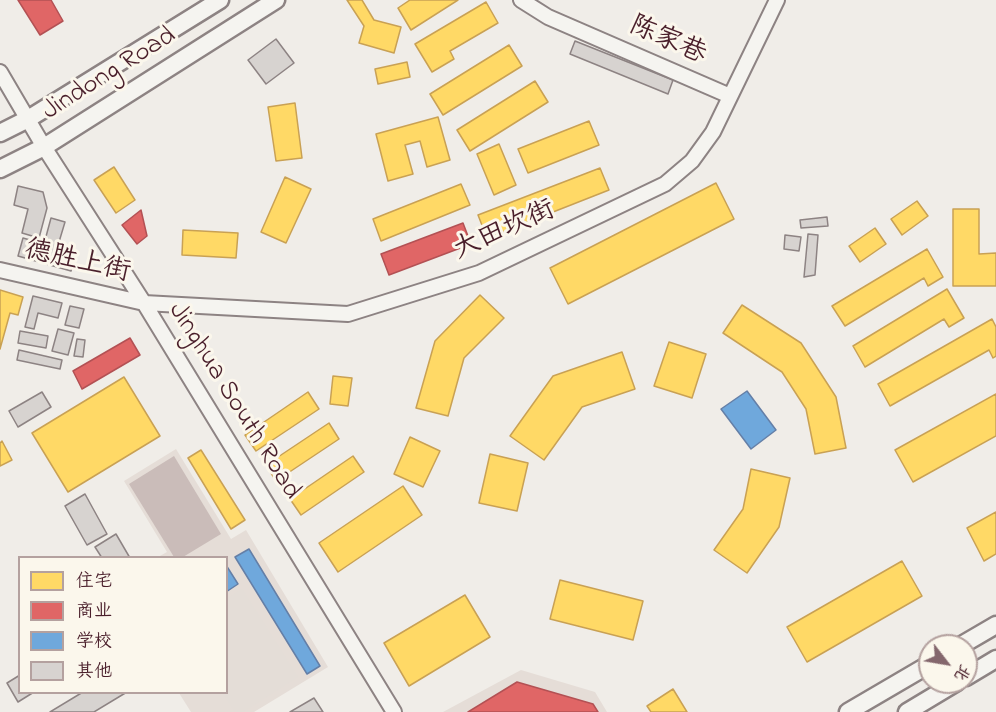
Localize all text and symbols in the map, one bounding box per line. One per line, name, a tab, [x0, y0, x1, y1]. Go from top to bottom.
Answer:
street label: 陈家巷	[623, 11, 711, 73]
street label: Jindong Road	[37, 21, 183, 129]
street label: 大田坎街	[449, 195, 561, 269]
street label: 德胜上街	[21, 235, 133, 291]
street label: Jinghua South Road	[159, 298, 307, 506]
legend	[18, 556, 228, 694]
text: 住宅	[76, 569, 112, 595]
text: 商业	[76, 599, 112, 625]
text: 学校	[76, 629, 112, 655]
north arrow	[918, 634, 978, 694]
text: 其他	[76, 659, 112, 685]
text: 北	[947, 659, 976, 685]

